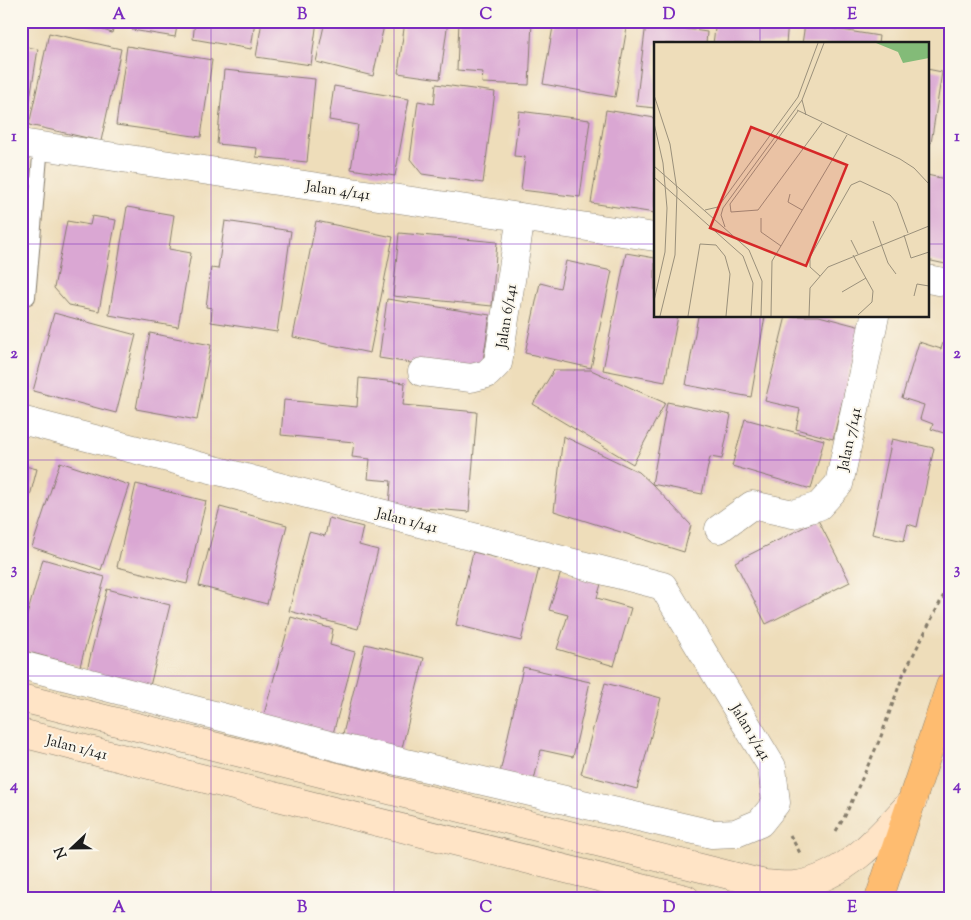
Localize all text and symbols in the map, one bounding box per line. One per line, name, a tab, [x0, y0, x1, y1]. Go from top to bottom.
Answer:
text: A	[113, 4, 126, 27]
text: B	[297, 4, 307, 27]
text: C	[480, 4, 493, 27]
text: D	[663, 4, 676, 27]
text: E	[847, 4, 857, 27]
inset map	[654, 42, 928, 318]
text: 1	[11, 126, 17, 149]
text: 1	[954, 126, 960, 149]
street label: Jalan 4/141	[303, 176, 371, 206]
street label: Jalan 6/141	[492, 283, 523, 351]
text: 2	[10, 343, 18, 366]
text: 2	[953, 343, 961, 366]
street label: Jalan 7/141	[833, 406, 867, 474]
street label: Jalan 1/141	[373, 503, 439, 539]
text: 3	[11, 559, 18, 582]
text: 3	[954, 559, 961, 582]
street label: Jalan 1/141	[724, 700, 775, 765]
street label: Jalan 1/141	[43, 730, 109, 766]
text: 4	[9, 775, 18, 798]
text: 4	[952, 775, 961, 798]
north arrow	[48, 822, 98, 872]
text: N	[50, 843, 73, 861]
text: A	[113, 897, 126, 920]
text: B	[297, 897, 307, 920]
text: C	[480, 897, 493, 920]
text: D	[663, 897, 676, 920]
text: E	[847, 897, 857, 920]

